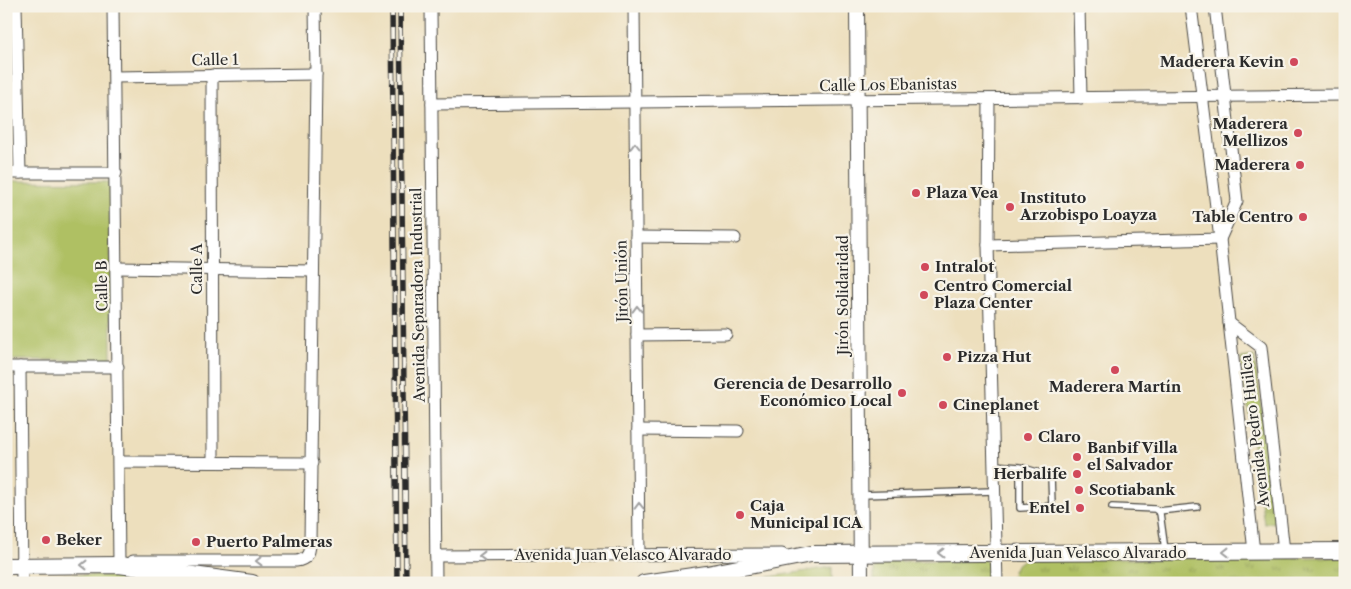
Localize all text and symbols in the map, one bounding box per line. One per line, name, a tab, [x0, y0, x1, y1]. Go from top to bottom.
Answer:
street label: Calle 1	[191, 50, 239, 69]
place label: Maderera Kevin	[1160, 52, 1285, 71]
marker: Maderera Kevin	[1288, 56, 1300, 68]
street label: Calle Los Ebanistas	[819, 74, 957, 95]
place label: Maderera Mellizos	[1213, 114, 1288, 150]
marker: Maderera Mellizos	[1292, 127, 1304, 139]
one-way arrow	[630, 142, 640, 150]
place label: Maderera	[1215, 155, 1290, 174]
marker: Maderera	[1294, 159, 1306, 171]
place label: Plaza Vea	[926, 183, 999, 202]
street label: Avenida Separadora Industrial	[406, 187, 429, 403]
marker: Plaza Vea	[910, 187, 922, 199]
place label: Instituto Arzobispo Loayza	[1019, 188, 1157, 224]
marker: Instituto Arzobispo Loayza	[1004, 201, 1016, 213]
place label: Table Centro	[1192, 207, 1293, 226]
marker: Table Centro	[1297, 211, 1309, 223]
street label: Jirón Solidaridad	[833, 235, 852, 357]
street label: Jirón Unión	[611, 239, 632, 324]
street label: Calle A	[187, 242, 206, 295]
place label: Intralot	[935, 257, 994, 276]
street label: Calle B	[92, 260, 111, 312]
marker: Intralot	[919, 261, 931, 273]
place label: Centro Comercial Plaza Center	[934, 276, 1072, 312]
marker: Centro Comercial Plaza Center	[918, 289, 930, 301]
one-way arrow	[632, 304, 642, 312]
place label: Pizza Hut	[957, 347, 1031, 366]
marker: Pizza Hut	[941, 351, 953, 363]
street label: Avenida Pedro Huilca	[1236, 353, 1273, 510]
marker: Maderera Martín	[1109, 364, 1121, 376]
place label: Gerencia de Desarrollo Económico Local	[714, 374, 892, 410]
place label: Maderera Martín	[1049, 377, 1182, 396]
marker: Gerencia de Desarrollo Económico Local	[896, 387, 908, 399]
place label: Cineplanet	[953, 395, 1039, 414]
marker: Cineplanet	[937, 399, 949, 411]
place label: Claro	[1038, 427, 1081, 446]
marker: Claro	[1022, 431, 1034, 443]
place label: Banbif Villa el Salvador	[1087, 438, 1178, 474]
marker: Banbif Villa el Salvador	[1071, 451, 1083, 463]
place label: Herbalife	[993, 464, 1067, 483]
marker: Herbalife	[1071, 468, 1083, 480]
place label: Scotiabank	[1089, 480, 1176, 499]
marker: Scotiabank	[1073, 484, 1085, 496]
place label: Caja Municipal ICA	[750, 496, 863, 532]
place label: Entel	[1029, 498, 1070, 517]
one-way arrow	[634, 502, 644, 510]
marker: Entel	[1074, 502, 1086, 514]
marker: Caja Municipal ICA	[734, 509, 746, 521]
place label: Beker	[56, 530, 103, 549]
place label: Puerto Palmeras	[206, 532, 333, 551]
marker: Beker	[40, 534, 52, 546]
marker: Puerto Palmeras	[190, 536, 202, 548]
street label: Avenida Juan Velasco Alvarado	[968, 543, 1187, 562]
street label: Avenida Juan Velasco Alvarado	[513, 545, 732, 564]
one-way arrow	[1222, 547, 1230, 557]
one-way arrow	[937, 548, 944, 558]
one-way arrow	[478, 551, 486, 561]
one-way arrow	[255, 556, 262, 566]
one-way arrow	[80, 560, 88, 571]

